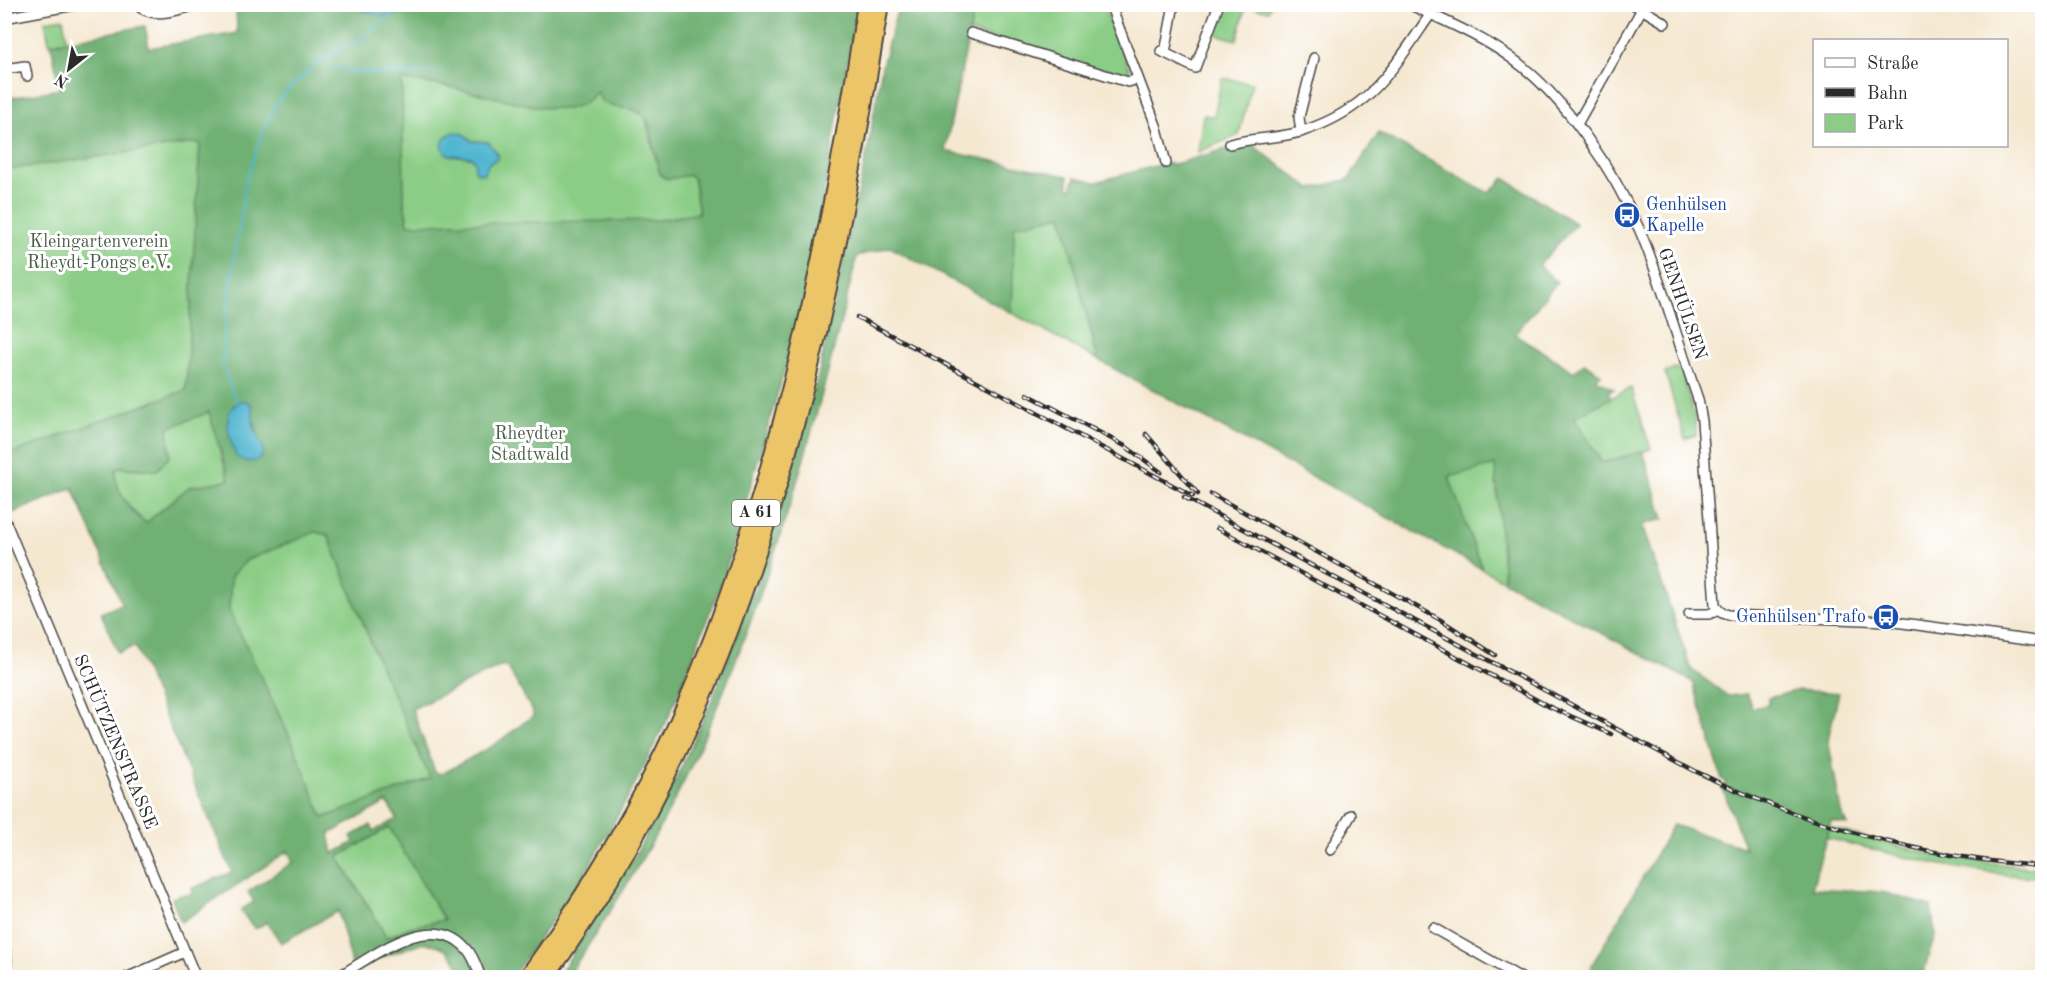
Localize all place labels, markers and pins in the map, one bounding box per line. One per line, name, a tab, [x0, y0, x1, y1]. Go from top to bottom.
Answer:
place label: Genhülsen Kapelle	[1646, 196, 1727, 235]
bus stop icon: Genhülsen Kapelle	[1612, 200, 1642, 230]
bus stop icon: Genhülsen Trafo	[1871, 602, 1901, 632]
place label: Genhülsen Trafo	[1736, 608, 1866, 626]

